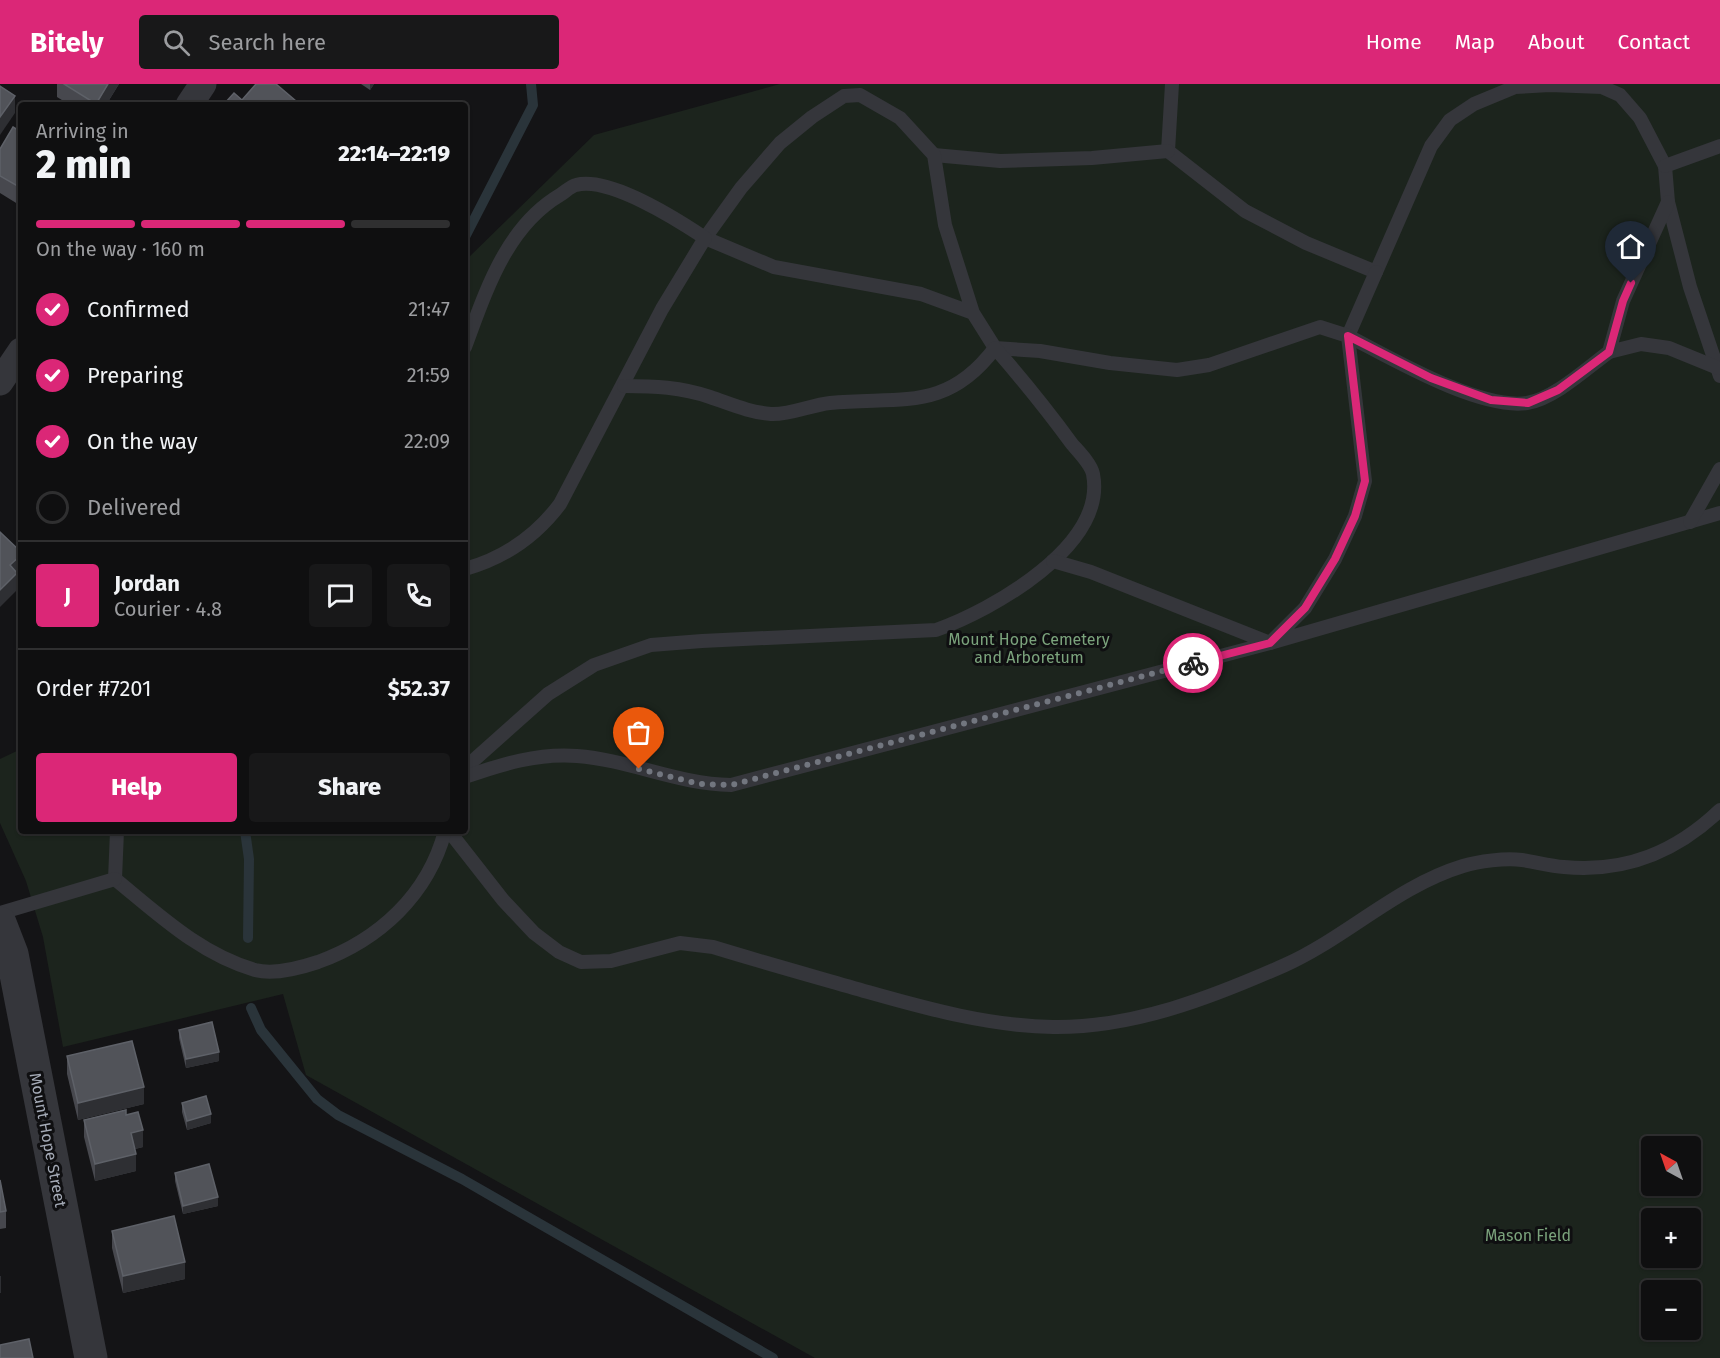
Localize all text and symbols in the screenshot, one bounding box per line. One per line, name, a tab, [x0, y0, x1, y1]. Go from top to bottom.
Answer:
search box	[139, 15, 559, 69]
text: Bitely	[30, 26, 103, 59]
icon: search	[160, 26, 193, 59]
text: Search here	[208, 29, 326, 56]
text: Home	[1366, 29, 1422, 55]
text: Map	[1455, 29, 1495, 55]
text: About	[1528, 29, 1585, 55]
text: Contact	[1618, 29, 1690, 55]
text: Arriving in	[36, 119, 129, 143]
text: 22:14–22:19	[338, 140, 450, 167]
text: 2 min	[36, 142, 132, 188]
pin	[1605, 221, 1656, 283]
icon: home	[1614, 230, 1647, 263]
text: On the way · 160 m	[36, 237, 205, 261]
icon: check	[36, 293, 69, 326]
text: Confirmed	[87, 296, 190, 323]
text: 21:47	[408, 297, 450, 321]
icon: check	[36, 359, 69, 392]
text: Preparing	[87, 362, 183, 389]
text: 21:59	[407, 363, 450, 387]
icon: check	[36, 425, 69, 458]
text: On the way	[87, 428, 198, 455]
text: 22:09	[404, 429, 450, 453]
text: Delivered	[87, 494, 182, 521]
button: chat	[309, 564, 372, 627]
button: phone	[387, 564, 450, 627]
text: Jordan	[114, 570, 180, 597]
text: J	[64, 582, 71, 609]
text: Courier · 4.8	[114, 597, 222, 621]
park label: Mount Hope Cemetery and Arboretum	[948, 630, 1110, 667]
courier	[1163, 633, 1223, 693]
icon: bike	[1177, 647, 1210, 680]
text: Order #7201	[36, 675, 152, 702]
text: $52.37	[388, 675, 450, 702]
pin	[613, 707, 664, 769]
icon: bag	[622, 716, 655, 749]
button: Help	[36, 753, 237, 822]
button: Share	[249, 753, 450, 822]
street label: Mount Hope Street	[26, 1071, 70, 1209]
north arrow	[1641, 1136, 1701, 1196]
map controls	[1641, 1136, 1701, 1340]
button: +	[1641, 1208, 1701, 1268]
park label: Mason Field	[1485, 1226, 1571, 1245]
button: −	[1641, 1280, 1701, 1340]

